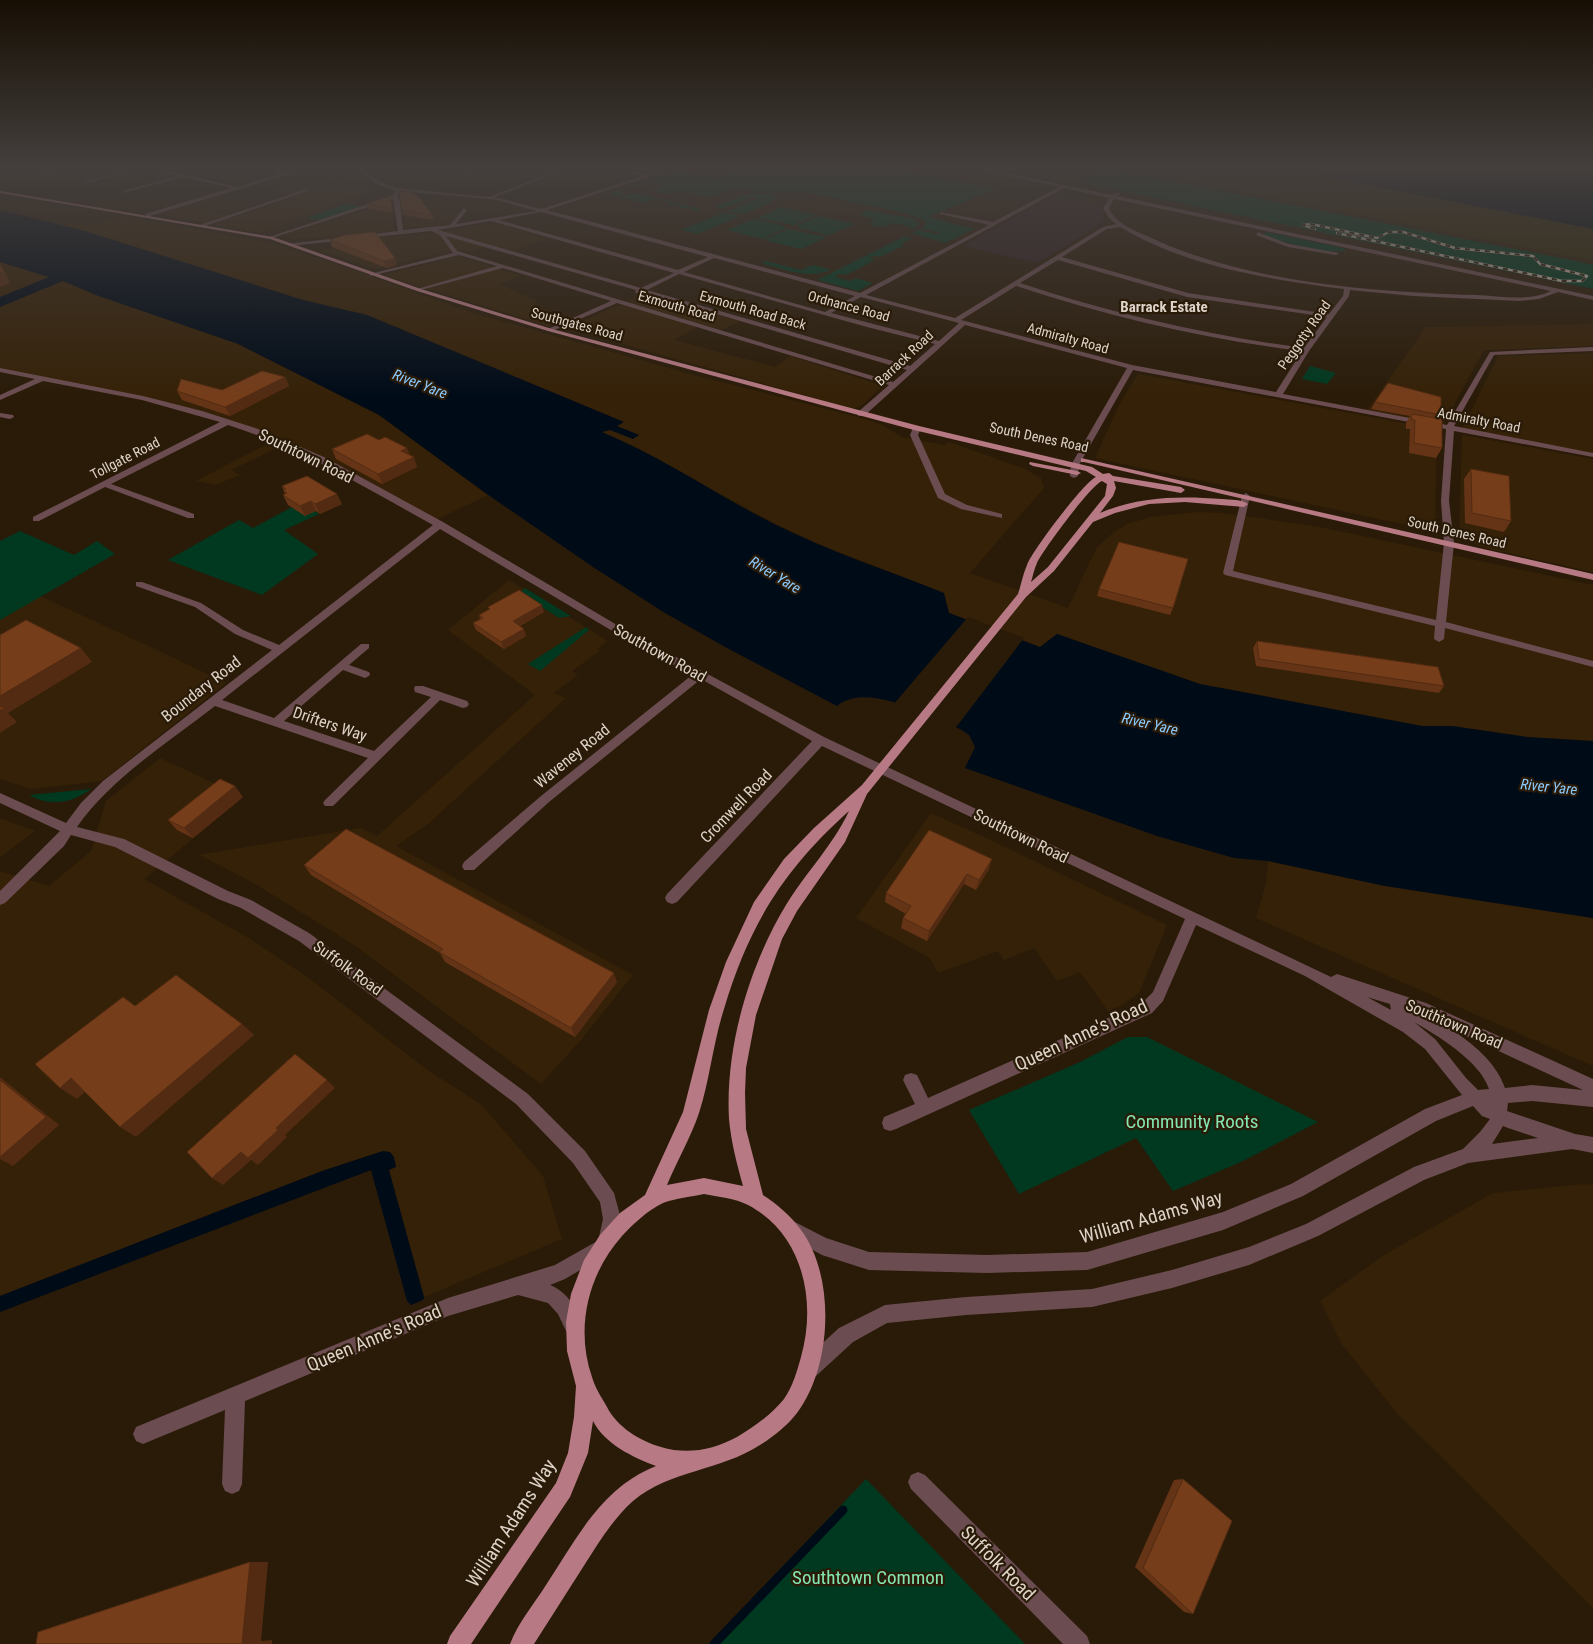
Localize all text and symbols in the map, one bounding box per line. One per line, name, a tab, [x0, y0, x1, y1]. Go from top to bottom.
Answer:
street label: Exmouth Road	[637, 287, 717, 325]
street label: Exmouth Road Back	[698, 287, 809, 333]
street label: Ordnance Road	[806, 287, 892, 325]
street label: Peggotty Road	[1274, 297, 1334, 373]
district label: Barrack Estate	[1120, 298, 1208, 316]
street label: Southgates Road	[530, 304, 624, 344]
street label: Admiralty Road	[1025, 319, 1111, 357]
street label: Barrack Road	[872, 327, 936, 389]
water label: River Yare	[390, 365, 450, 403]
street label: Admiralty Road	[1436, 404, 1522, 436]
street label: South Denes Road	[988, 419, 1090, 455]
street label: Southtown Road	[256, 425, 356, 487]
street label: Tollgate Road	[88, 434, 162, 482]
street label: South Denes Road	[1406, 513, 1508, 551]
water label: River Yare	[746, 553, 804, 597]
street label: Southtown Road	[610, 620, 710, 686]
street label: Boundary Road	[158, 652, 244, 726]
street label: Drifters Way	[291, 702, 370, 746]
water label: River Yare	[1120, 709, 1180, 739]
street label: Waveney Road	[531, 720, 613, 792]
street label: Cromwell Road	[696, 765, 776, 847]
water label: River Yare	[1520, 775, 1578, 799]
street label: Southtown Road	[971, 805, 1071, 867]
street label: Suffolk Road	[310, 937, 386, 999]
street label: Queen Anne's Road	[1011, 994, 1151, 1076]
street label: Southtown Road	[1403, 995, 1505, 1053]
park label: Community Roots	[1125, 1110, 1259, 1133]
street label: William Adams Way	[1077, 1186, 1225, 1248]
street label: Queen Anne's Road	[303, 1299, 445, 1377]
street label: William Adams Way	[461, 1455, 561, 1591]
street label: Suffolk Road	[956, 1521, 1040, 1605]
park label: Southtown Common	[792, 1566, 944, 1589]

